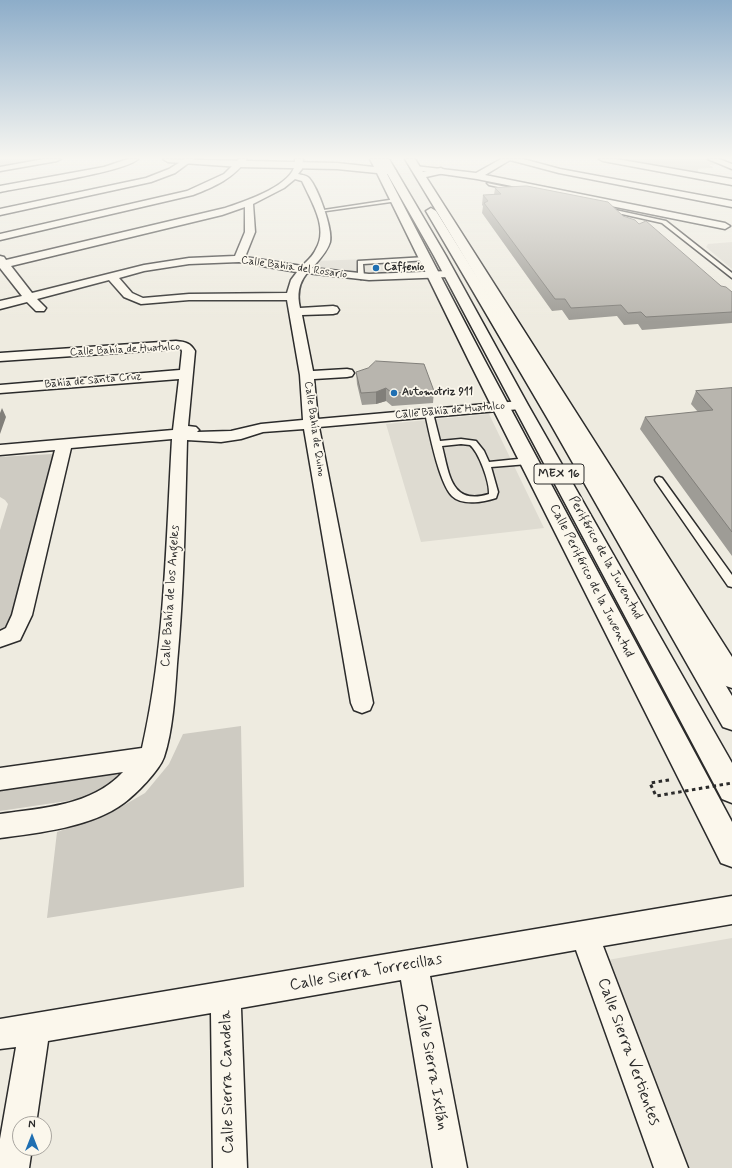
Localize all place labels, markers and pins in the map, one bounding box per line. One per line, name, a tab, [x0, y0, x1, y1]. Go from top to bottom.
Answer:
place label: Caffenio	[384, 261, 424, 275]
marker: Caffenio	[371, 263, 381, 273]
place label: Automotriz 911	[402, 386, 473, 400]
marker: Automotriz 911	[389, 388, 399, 398]

